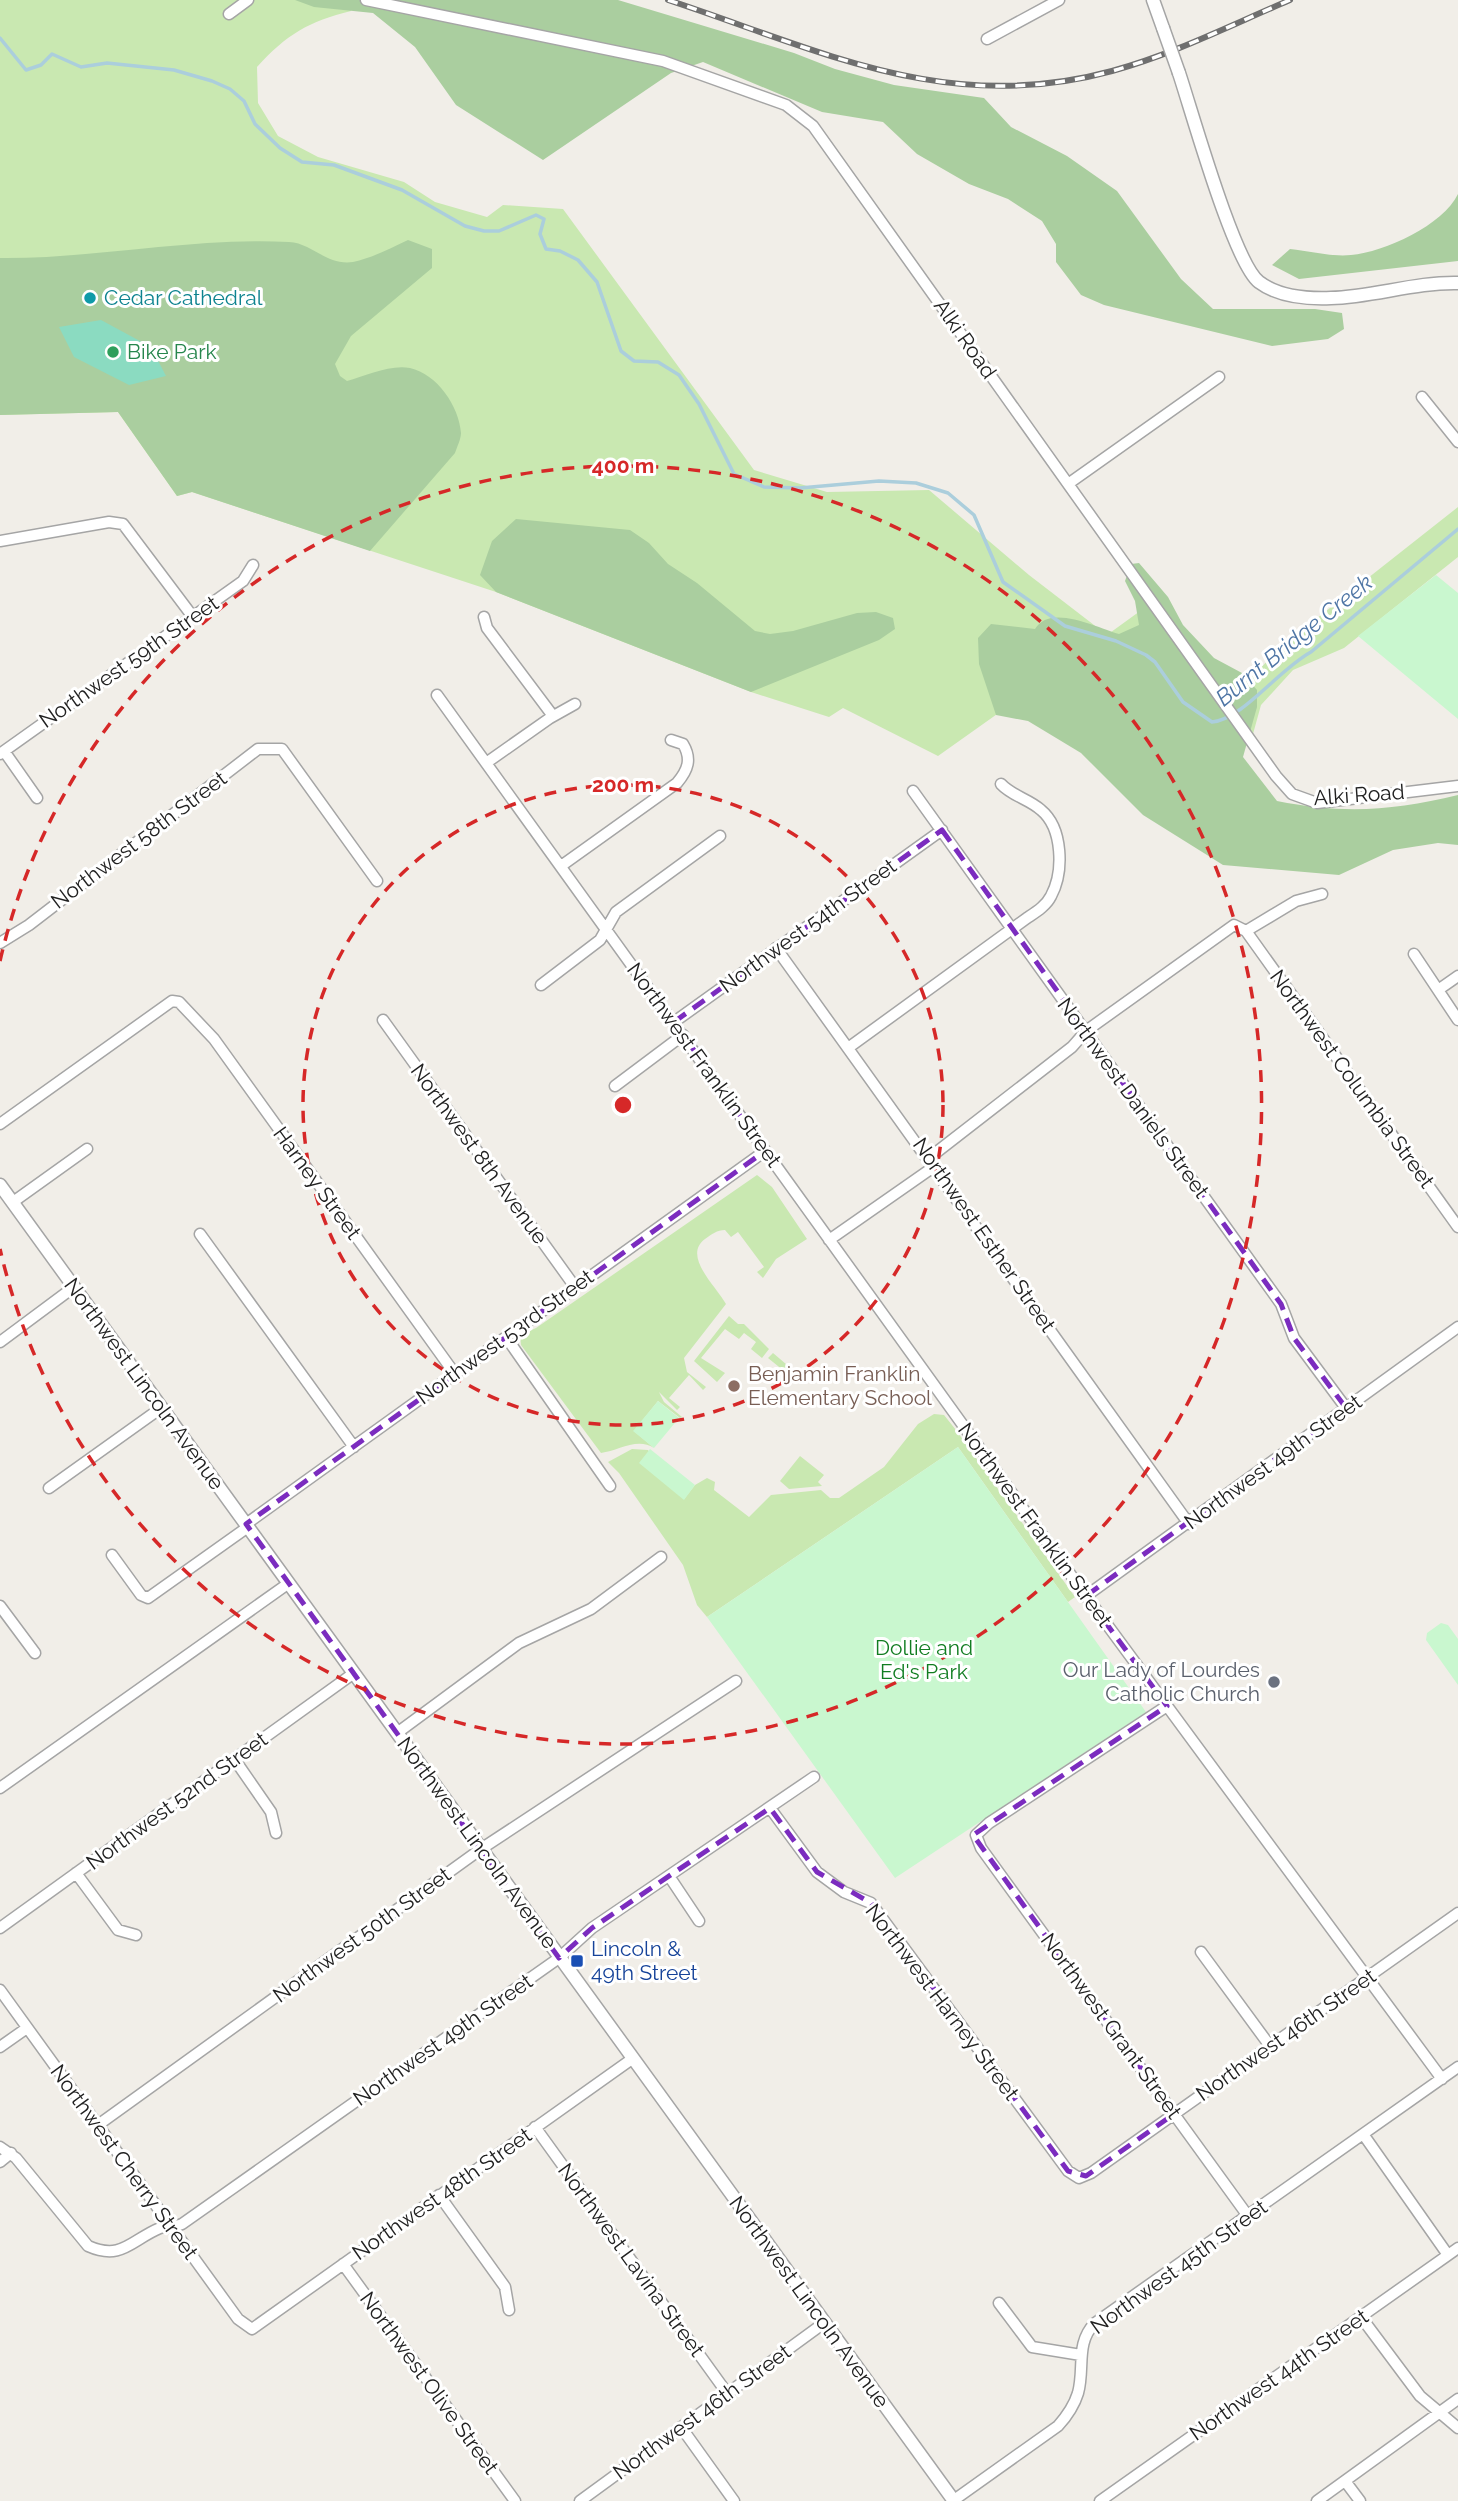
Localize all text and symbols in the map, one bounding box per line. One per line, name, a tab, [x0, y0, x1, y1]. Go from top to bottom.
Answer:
place label: Cedar Cathedral	[104, 285, 263, 310]
marker: Cedar Cathedral	[82, 290, 98, 306]
street label: Alki Road	[929, 294, 1002, 383]
place label: Bike Park	[127, 339, 217, 364]
marker: Bike Park	[105, 344, 121, 360]
text: 400 m	[592, 453, 654, 478]
water label: Burnt Bridge Creek	[1210, 568, 1378, 711]
street label: Northwest 59th Street	[34, 590, 223, 733]
street label: Northwest 58th Street	[46, 765, 231, 914]
text: 200 m	[592, 772, 654, 797]
street label: Alki Road	[1313, 779, 1405, 810]
street label: Northwest 54th Street	[715, 853, 901, 998]
street label: Northwest Franklin Street	[622, 958, 787, 1172]
street label: Northwest Columbia Street	[1265, 965, 1440, 1193]
street label: Northwest Daniels Street	[1052, 993, 1214, 1203]
street label: Northwest 8th Avenue	[406, 1059, 553, 1249]
centre of rings	[611, 1093, 635, 1117]
street label: Harney Street	[268, 1122, 367, 1244]
street label: Northwest Esther Street	[908, 1133, 1061, 1337]
street label: Northwest 53rd Street	[411, 1264, 598, 1409]
street label: Northwest Lincoln Avenue	[59, 1273, 230, 1495]
place label: Benjamin Franklin Elementary School	[748, 1361, 932, 1410]
marker: Benjamin Franklin Elementary School	[726, 1378, 742, 1394]
street label: Northwest 49th Street	[1179, 1389, 1366, 1534]
street label: Northwest Franklin Street	[953, 1418, 1118, 1632]
park label: Dollie and Ed's Park	[875, 1635, 973, 1684]
place label: Our Lady of Lourdes Catholic Church	[1063, 1657, 1260, 1706]
marker: Our Lady of Lourdes Catholic Church	[1266, 1674, 1282, 1690]
street label: Northwest 52nd Street	[81, 1726, 272, 1875]
street label: Northwest Lincoln Avenue	[392, 1732, 563, 1954]
street label: Northwest 50th Street	[268, 1862, 455, 2007]
street label: Northwest Harney Street	[860, 1899, 1024, 2105]
street label: Northwest Grant Street	[1036, 1928, 1187, 2123]
place label: Lincoln & 49th Street	[591, 1936, 698, 1985]
marker: Lincoln & 49th Street	[569, 1953, 585, 1969]
street label: Northwest 46th Street	[1191, 1963, 1380, 2106]
street label: Northwest 49th Street	[348, 1968, 537, 2111]
street label: Northwest Cherry Street	[45, 2059, 203, 2264]
street label: Northwest 48th Street	[347, 2122, 536, 2265]
street label: Northwest Lavina Street	[553, 2158, 710, 2361]
street label: Northwest Lincoln Avenue	[724, 2191, 895, 2413]
street label: Northwest 45th Street	[1086, 2194, 1272, 2339]
street label: Northwest Olive Street	[355, 2287, 504, 2479]
street label: Northwest 44th Street	[1185, 2303, 1373, 2446]
street label: Northwest 46th Street	[608, 2339, 795, 2484]

